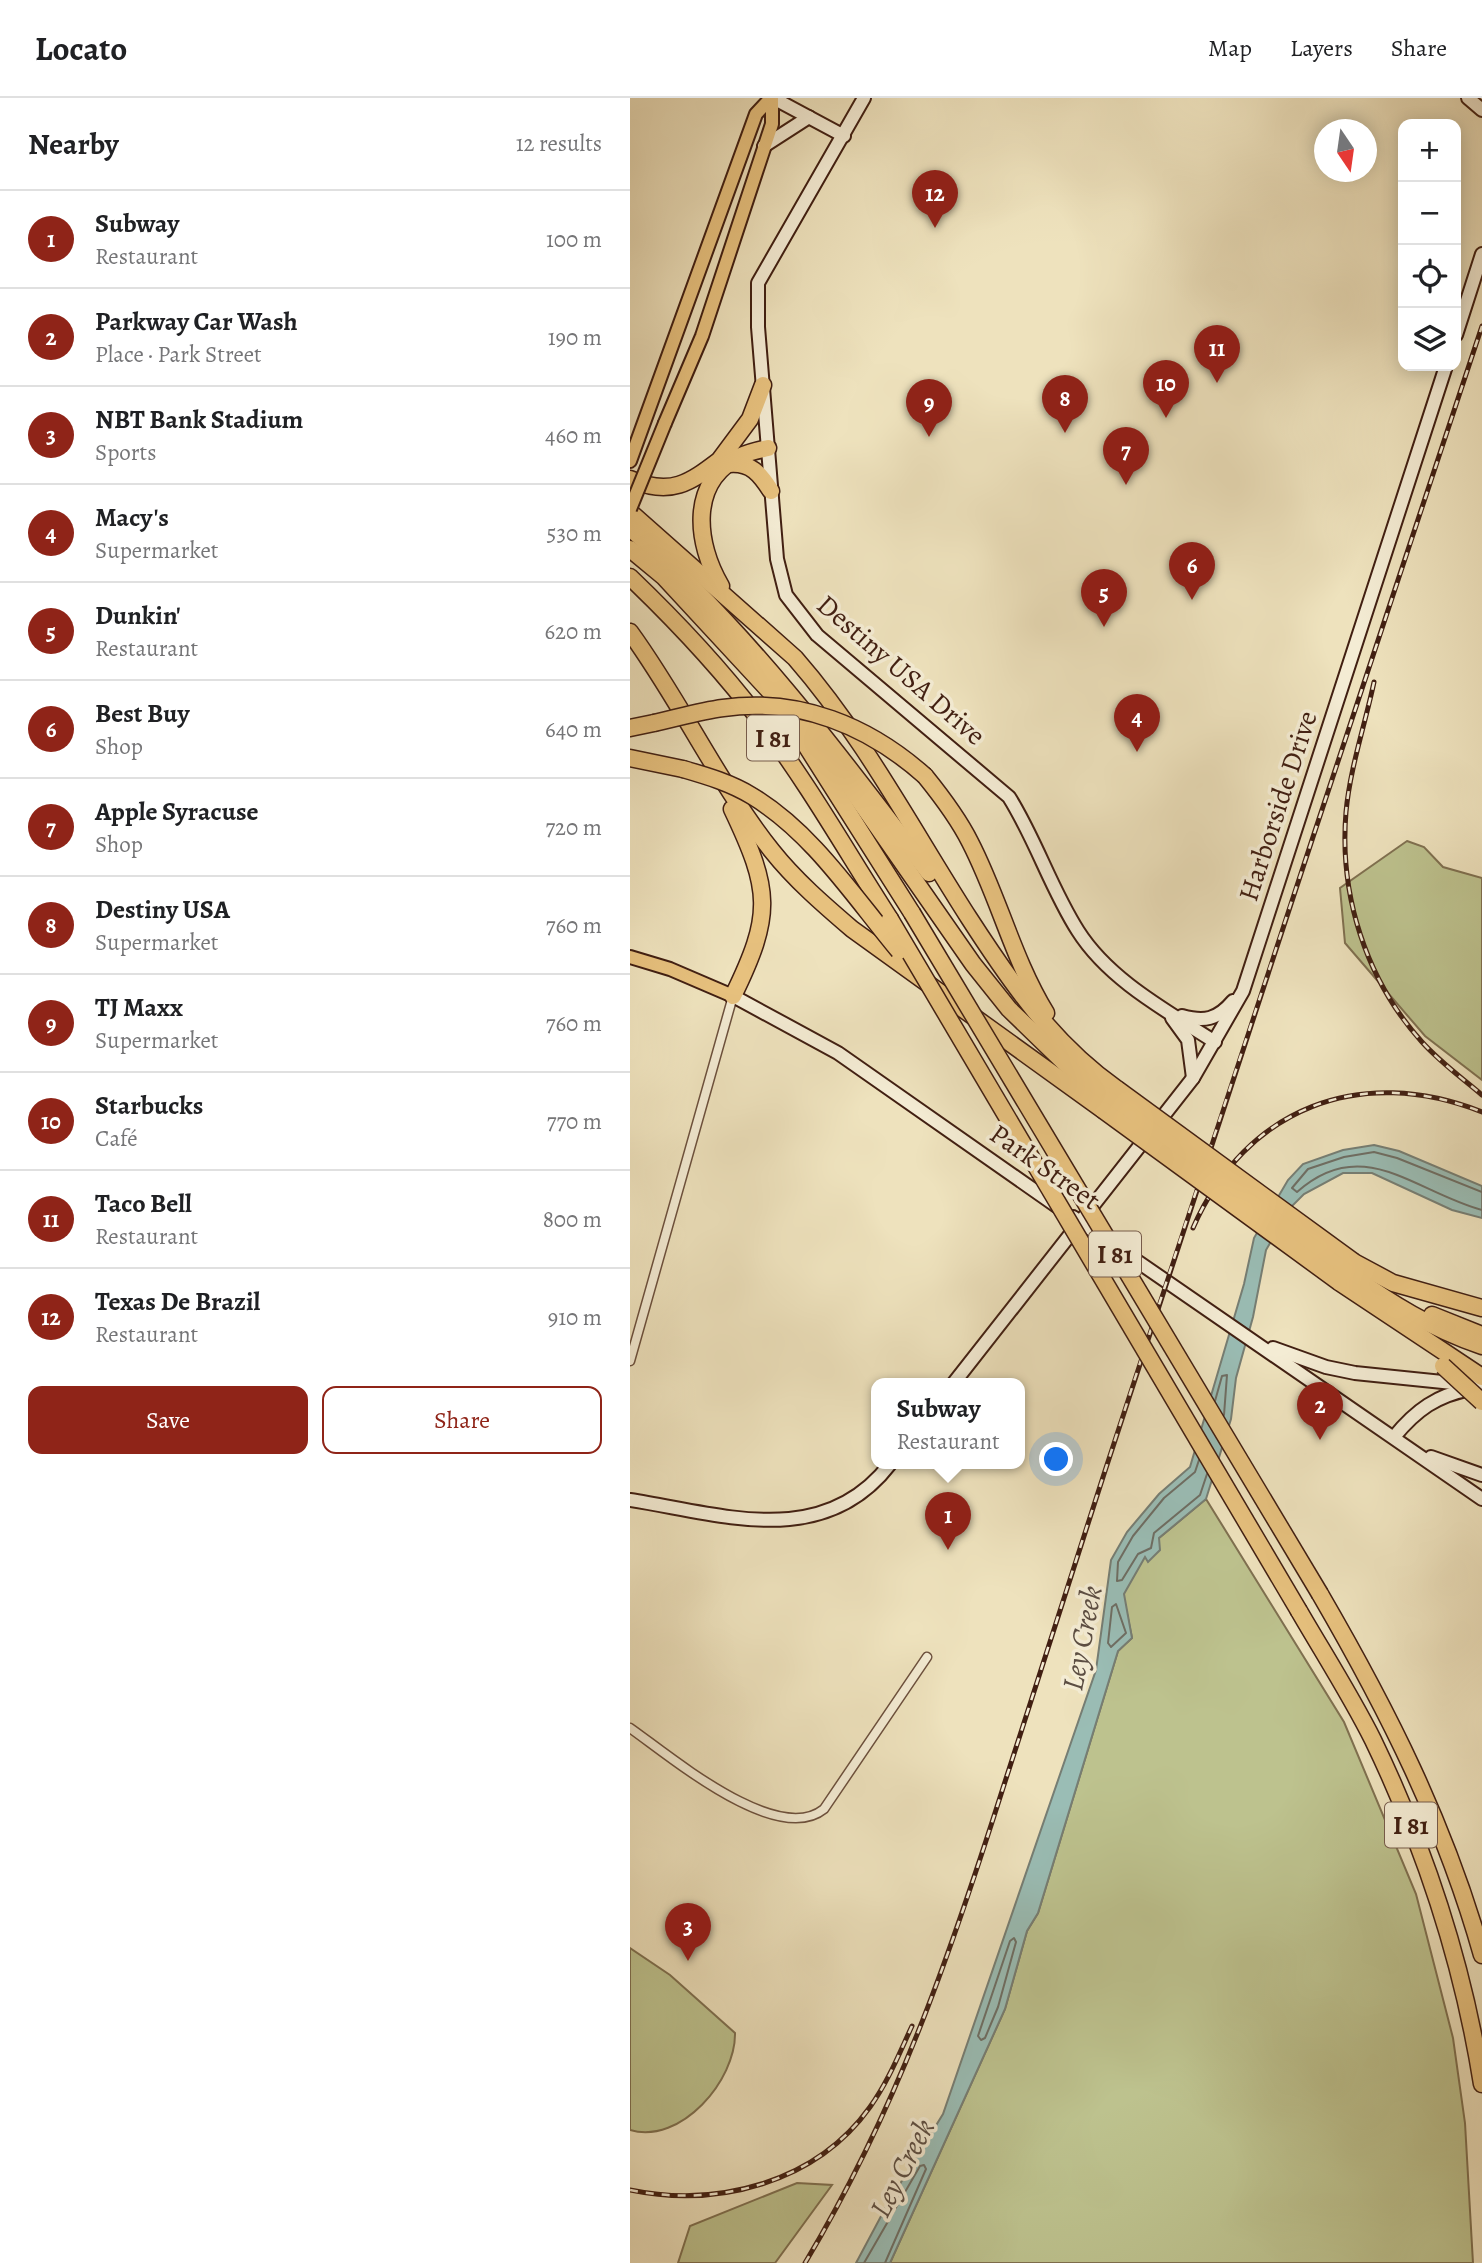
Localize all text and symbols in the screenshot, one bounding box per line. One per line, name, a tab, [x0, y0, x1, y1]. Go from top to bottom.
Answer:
text: Locato	[35, 26, 127, 71]
text: Map	[1208, 32, 1252, 64]
text: Layers	[1290, 32, 1353, 64]
text: Share	[1391, 32, 1447, 64]
north arrow	[1314, 119, 1377, 182]
map controls	[1398, 119, 1461, 371]
button: +	[1398, 119, 1461, 182]
text: Nearby	[28, 124, 119, 164]
text: 12 results	[516, 128, 602, 159]
pin: 12	[912, 170, 958, 228]
button: −	[1398, 182, 1461, 245]
text: Subway	[95, 206, 179, 241]
text: 1	[47, 224, 55, 255]
text: 100 m	[546, 224, 602, 255]
text: Restaurant	[95, 241, 198, 272]
button: locate	[1398, 245, 1461, 308]
text: Parkway Car Wash	[95, 304, 298, 339]
button: layers	[1398, 308, 1461, 371]
text: 2	[45, 322, 57, 353]
text: 190 m	[548, 322, 602, 353]
pin: 11	[1194, 325, 1240, 383]
text: Place · Park Street	[95, 339, 262, 370]
pin: 10	[1143, 360, 1189, 418]
pin: 8	[1042, 375, 1088, 433]
pin: 9	[906, 379, 952, 437]
text: NBT Bank Stadium	[95, 402, 303, 437]
text: 3	[46, 420, 56, 451]
text: 460 m	[545, 420, 602, 451]
pin: 7	[1103, 427, 1149, 485]
text: Sports	[95, 437, 156, 468]
text: Macy's	[95, 500, 169, 535]
text: 4	[46, 518, 56, 549]
text: 530 m	[547, 518, 602, 549]
text: Supermarket	[95, 535, 218, 566]
pin: 6	[1169, 542, 1215, 600]
pin: 5	[1081, 569, 1127, 627]
street label: Destiny USA Drive	[808, 586, 994, 754]
text: Dunkin'	[95, 598, 181, 633]
text: 5	[46, 616, 56, 647]
text: 620 m	[544, 616, 602, 647]
text: Restaurant	[95, 633, 198, 664]
pin: 4	[1114, 694, 1160, 752]
text: Best Buy	[95, 696, 190, 731]
street label: Harborside Drive	[1229, 706, 1327, 906]
text: 6	[46, 714, 56, 745]
text: 640 m	[545, 714, 602, 745]
road number: I 81	[747, 716, 799, 760]
text: Shop	[95, 731, 143, 762]
text: Apple Syracuse	[95, 794, 259, 829]
text: 7	[46, 812, 56, 843]
text: 720 m	[545, 812, 602, 843]
text: Shop	[95, 829, 143, 860]
text: Destiny USA	[95, 892, 230, 927]
text: 8	[45, 910, 57, 941]
text: 760 m	[546, 910, 602, 941]
text: Supermarket	[95, 927, 218, 958]
text: TJ Maxx	[95, 990, 183, 1025]
text: 9	[46, 1008, 56, 1039]
text: 760 m	[546, 1008, 602, 1039]
text: Supermarket	[95, 1025, 218, 1056]
text: Starbucks	[95, 1088, 203, 1123]
text: 10	[41, 1106, 61, 1137]
text: 770 m	[547, 1106, 602, 1137]
street label: Park Street	[982, 1115, 1108, 1219]
text: Café	[95, 1123, 138, 1154]
text: Taco Bell	[95, 1186, 192, 1221]
text: 11	[43, 1204, 59, 1235]
text: 800 m	[543, 1204, 602, 1235]
text: Restaurant	[95, 1221, 198, 1252]
road number: I 81	[1089, 1232, 1141, 1276]
text: Texas De Brazil	[95, 1284, 260, 1319]
text: 12	[41, 1302, 61, 1333]
text: 910 m	[548, 1302, 602, 1333]
text: Restaurant	[95, 1319, 198, 1350]
popup	[871, 1378, 1025, 1469]
pin: 2	[1297, 1382, 1343, 1440]
button: Save	[28, 1386, 308, 1454]
button: Share	[322, 1386, 602, 1454]
text: Subway	[896, 1391, 981, 1426]
text: Restaurant	[896, 1426, 1000, 1457]
your location	[1039, 1442, 1073, 1476]
pin: 1	[925, 1492, 971, 1550]
water label: Ley Creek	[1052, 1582, 1112, 1694]
road number: I 81	[1385, 1802, 1437, 1848]
pin: 3	[665, 1903, 711, 1961]
water label: Ley Creek	[860, 2112, 944, 2224]

